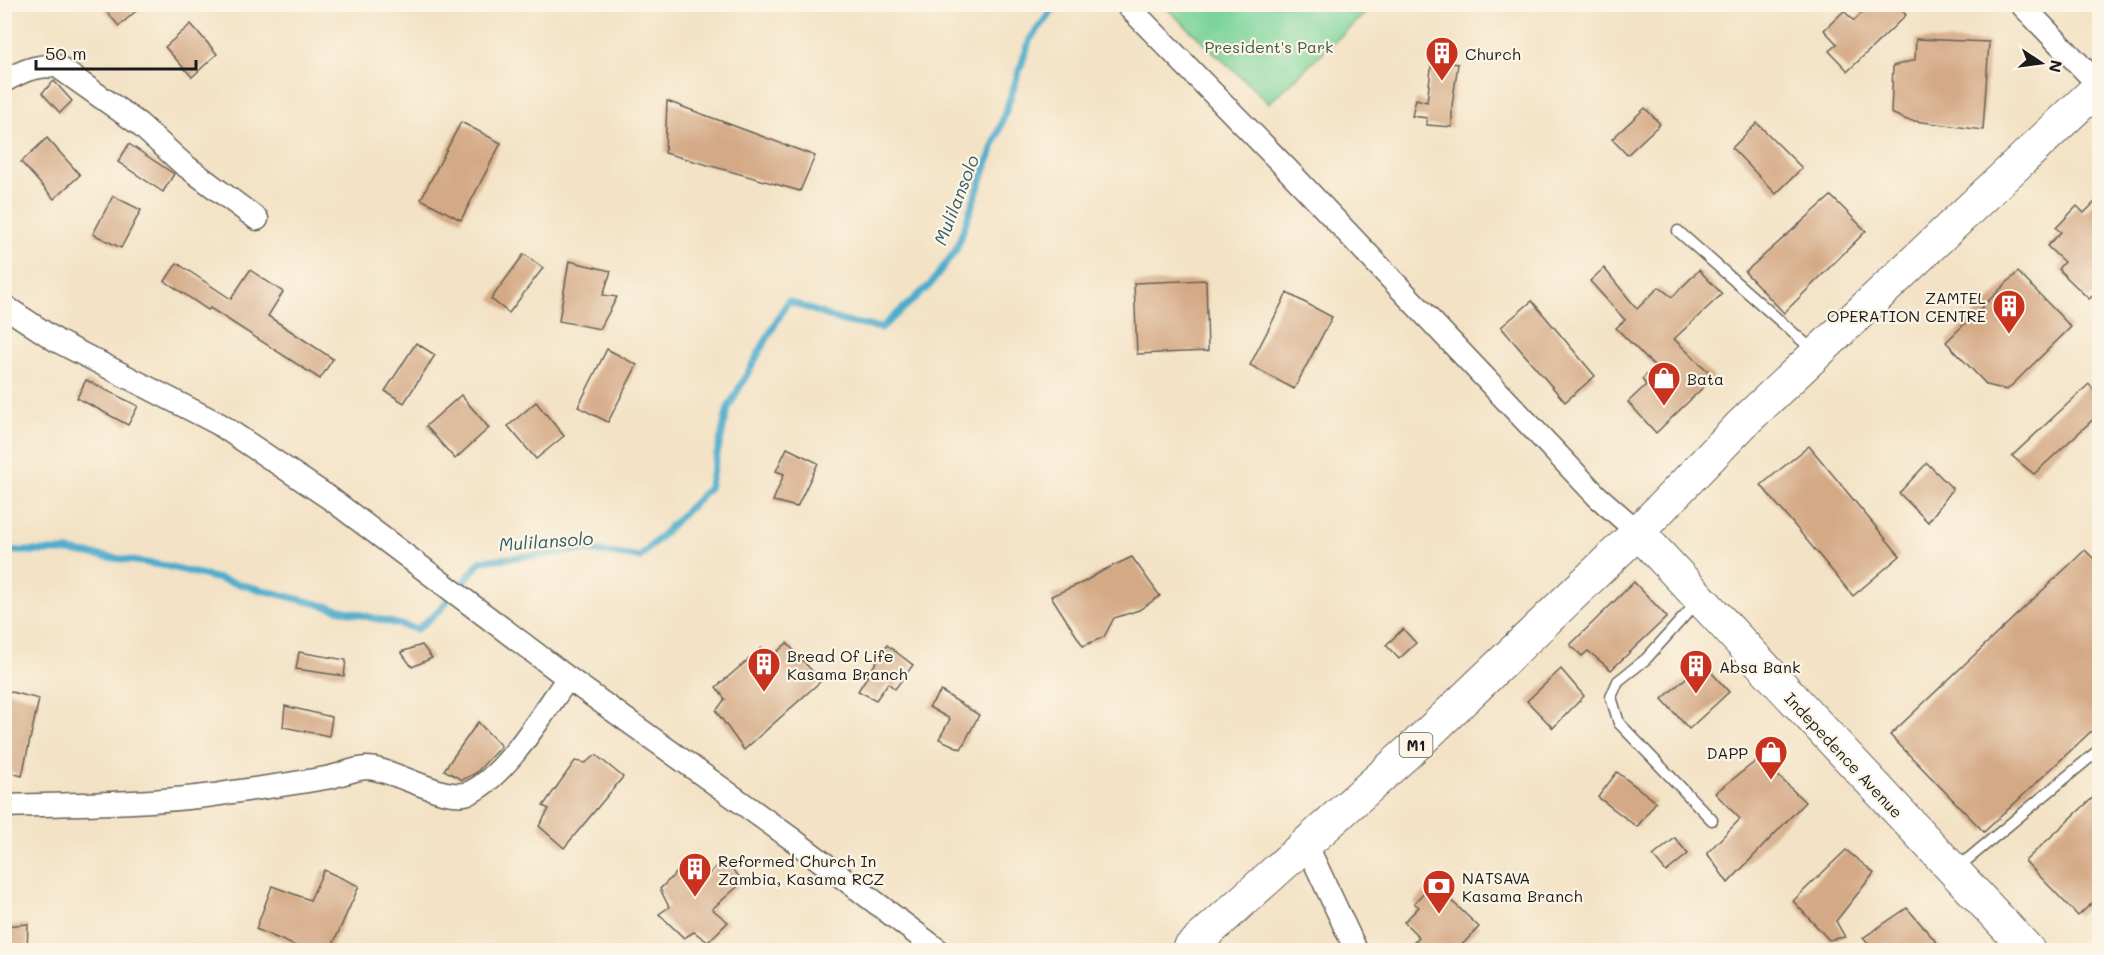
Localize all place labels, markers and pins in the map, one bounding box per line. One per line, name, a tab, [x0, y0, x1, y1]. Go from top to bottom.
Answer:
building icon: Church	[1424, 35, 1460, 82]
place label: Church	[1465, 43, 1521, 64]
place label: ZAMTEL OPERATION CENTRE	[1827, 287, 1987, 326]
building icon: ZAMTEL OPERATION CENTRE	[1991, 288, 2027, 335]
shop icon: Bata	[1646, 360, 1682, 407]
place label: Bata	[1687, 368, 1724, 389]
place label: Bread Of Life Kasama Branch	[787, 645, 908, 684]
building icon: Bread Of Life Kasama Branch	[746, 646, 782, 693]
building icon: Absa Bank	[1678, 648, 1714, 695]
place label: Absa Bank	[1719, 656, 1800, 677]
shop icon: DAPP	[1753, 734, 1789, 781]
place label: DAPP	[1706, 742, 1748, 763]
place label: Reformed Church In Zambia, Kasama RCZ	[718, 850, 884, 889]
building icon: Reformed Church In Zambia, Kasama RCZ	[677, 851, 713, 898]
place label: NATSAVA Kasama Branch	[1462, 867, 1583, 906]
bank icon: NATSAVA Kasama Branch	[1421, 868, 1457, 915]

